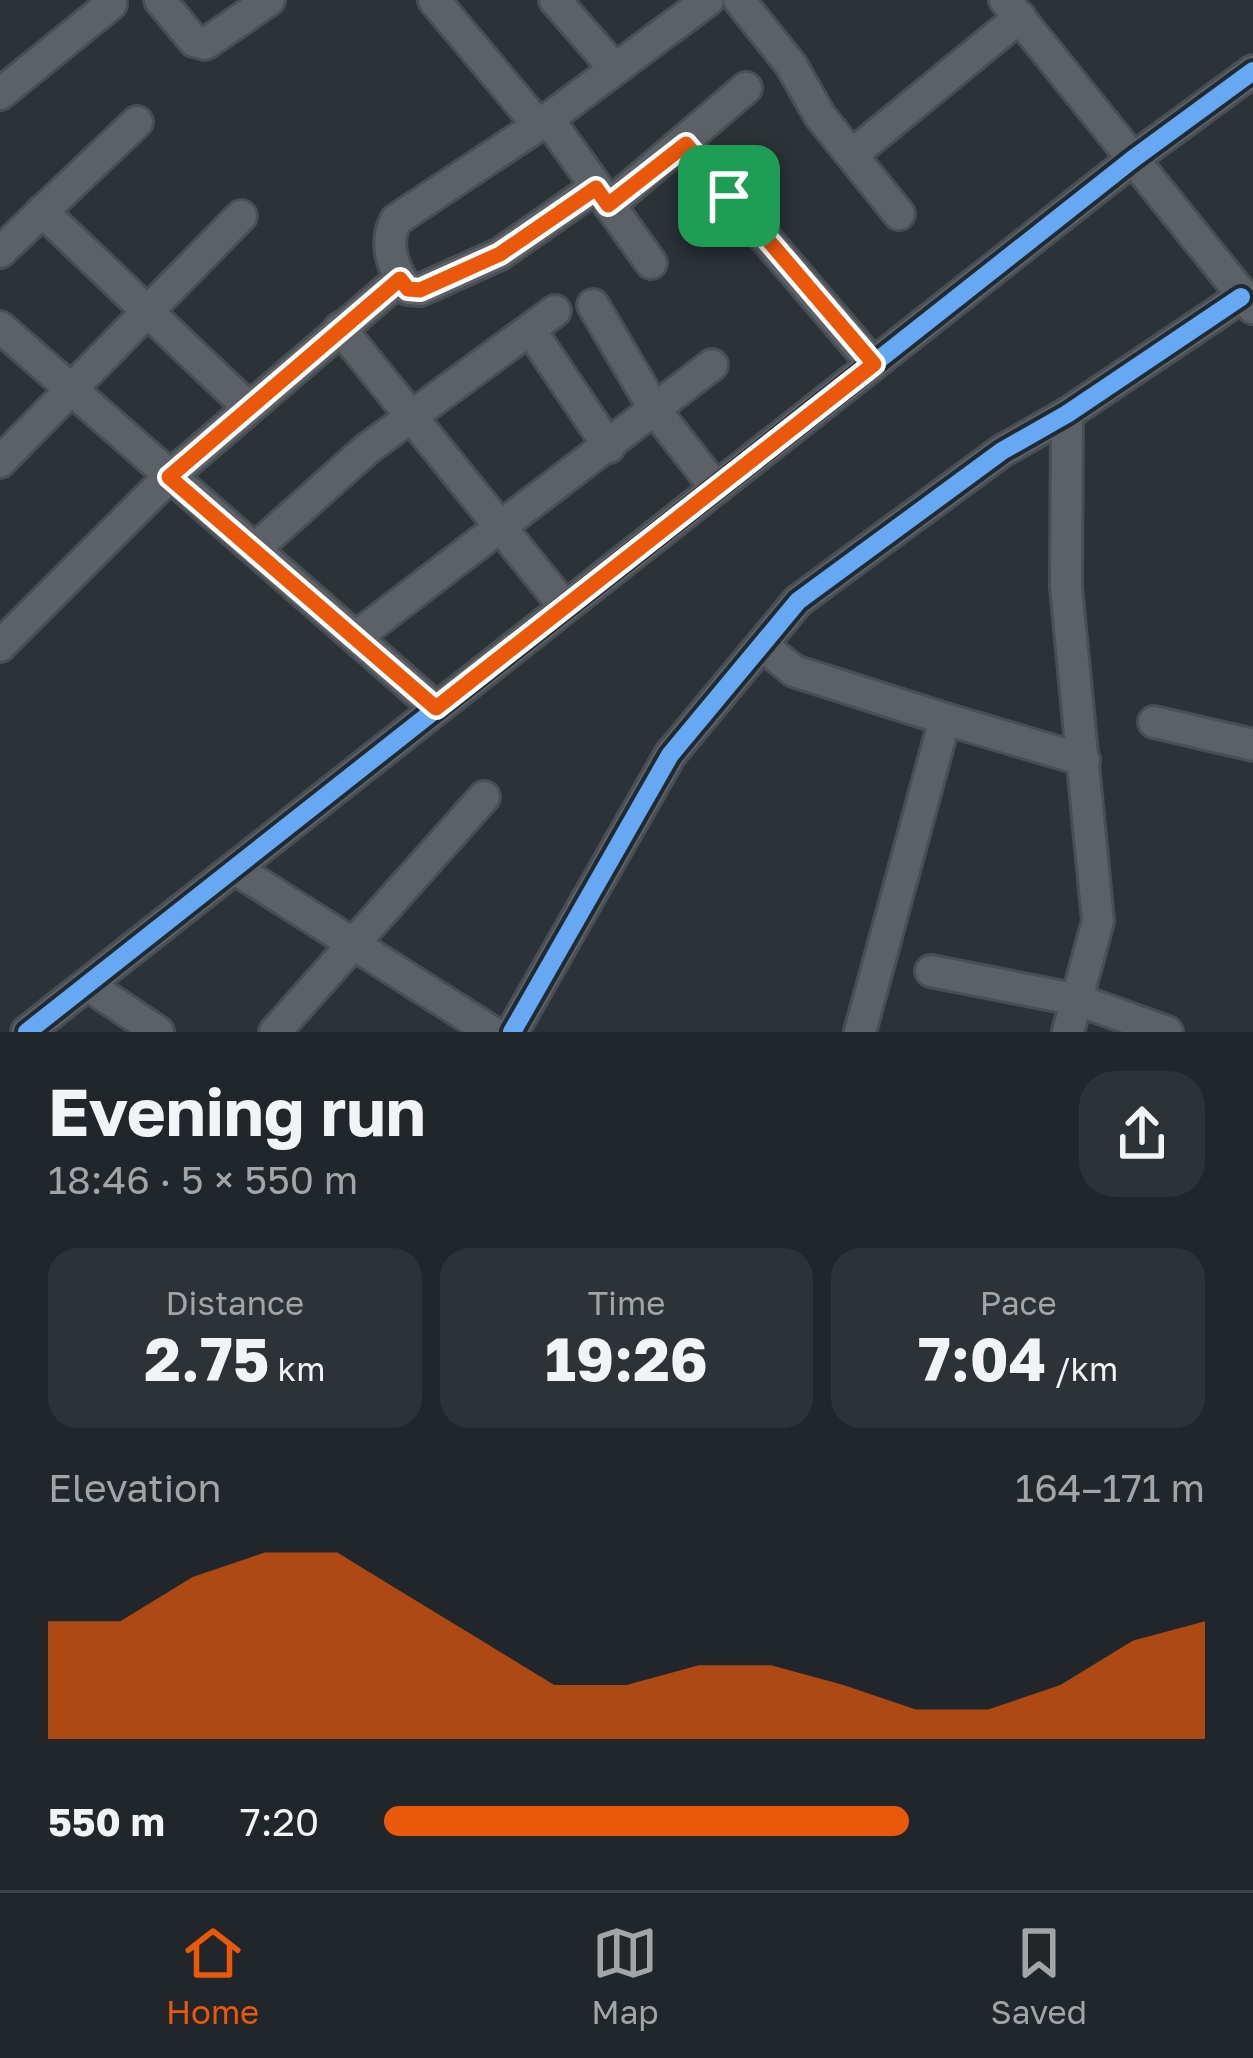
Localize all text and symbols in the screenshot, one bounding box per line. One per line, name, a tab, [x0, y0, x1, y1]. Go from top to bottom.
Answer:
pin	[678, 145, 780, 247]
icon: arrive	[696, 163, 762, 229]
text: Evening run	[48, 1071, 426, 1151]
button: share	[1079, 1071, 1205, 1197]
text: 18:46 · 5 × 550 m	[48, 1156, 358, 1203]
text: Distance	[165, 1283, 304, 1322]
text: Time	[588, 1283, 665, 1322]
text: Pace	[980, 1283, 1057, 1322]
text: 2.75	[144, 1322, 269, 1394]
text: 19:26	[545, 1322, 708, 1394]
text: 7:04	[918, 1322, 1046, 1394]
text: km	[269, 1349, 325, 1388]
text: /km	[1046, 1349, 1118, 1388]
text: Elevation	[48, 1464, 221, 1511]
text: 164–171 m	[1015, 1464, 1205, 1511]
text: 550 m	[48, 1798, 165, 1845]
text: 7:20	[240, 1798, 319, 1845]
tab: Home	[166, 1920, 259, 2031]
tab: Map	[591, 1920, 659, 2031]
tab: Saved	[991, 1920, 1087, 2031]

